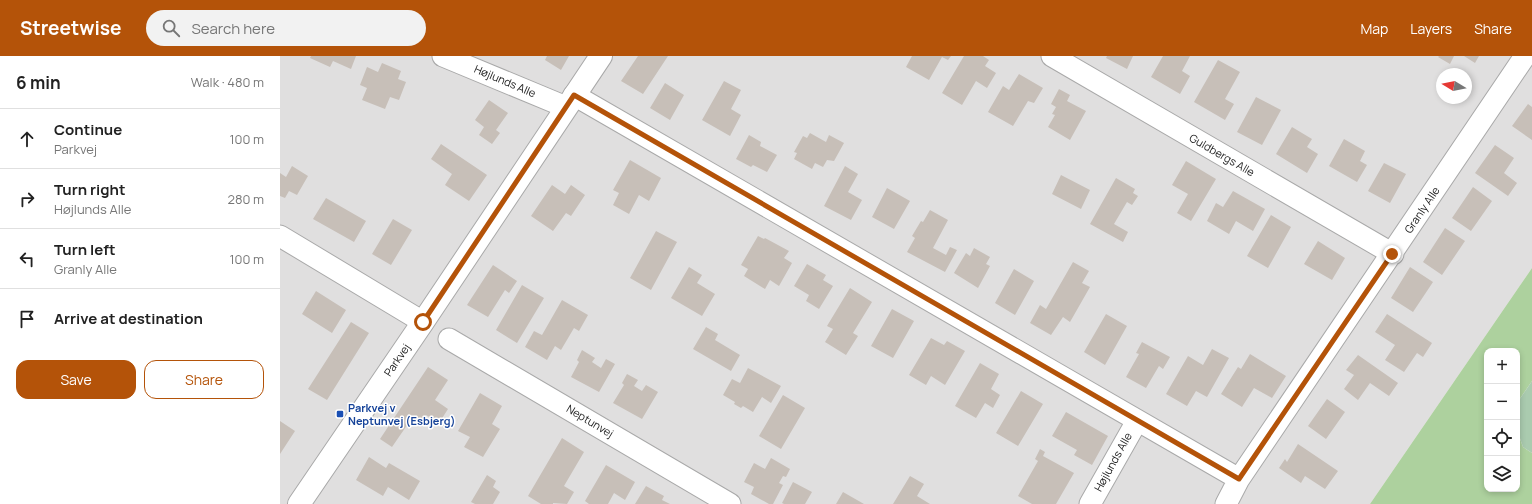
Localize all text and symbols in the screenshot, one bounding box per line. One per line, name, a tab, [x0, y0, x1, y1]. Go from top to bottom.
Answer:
search box	[146, 10, 426, 46]
text: Streetwise	[20, 15, 122, 41]
icon: search	[160, 17, 182, 39]
text: Search here	[192, 18, 275, 39]
text: Map	[1360, 19, 1388, 38]
text: Layers	[1410, 19, 1452, 38]
text: Share	[1474, 19, 1512, 38]
street label: Højlunds Alle	[472, 61, 539, 100]
north arrow	[1436, 68, 1472, 104]
text: 6 min	[16, 71, 61, 94]
text: Walk · 480 m	[191, 73, 264, 91]
text: Continue	[54, 119, 122, 140]
icon: ahead	[16, 128, 38, 150]
text: 100 m	[229, 130, 264, 148]
street label: Guldbergs Alle	[1187, 130, 1258, 180]
text: Parkvej	[54, 140, 97, 158]
text: Turn right	[54, 179, 125, 200]
street label: Granly Alle	[1400, 183, 1443, 236]
icon: right	[16, 188, 38, 210]
text: 280 m	[227, 190, 264, 208]
text: Højlunds Alle	[54, 200, 131, 218]
text: Turn left	[54, 239, 116, 260]
route end	[1383, 245, 1401, 263]
icon: left	[16, 248, 38, 270]
text: 100 m	[229, 250, 264, 268]
text: Granly Alle	[54, 260, 117, 278]
icon: arrive	[16, 308, 38, 330]
text: Arrive at destination	[54, 308, 203, 329]
route start	[414, 313, 432, 331]
street label: Parkvej	[380, 340, 413, 379]
map controls	[1484, 348, 1520, 492]
button: +	[1484, 348, 1520, 384]
button: Save	[16, 360, 136, 399]
button: Share	[144, 360, 264, 399]
button: −	[1484, 384, 1520, 420]
place label: Parkvej v Neptunvej (Esbjerg)	[348, 400, 455, 428]
street label: Neptunvej	[564, 401, 617, 440]
marker: Parkvej v Neptunvej (Esbjerg)	[335, 409, 345, 419]
button: locate	[1484, 420, 1520, 456]
street label: Højlunds Alle	[1090, 429, 1135, 494]
button: layers	[1484, 456, 1520, 492]

